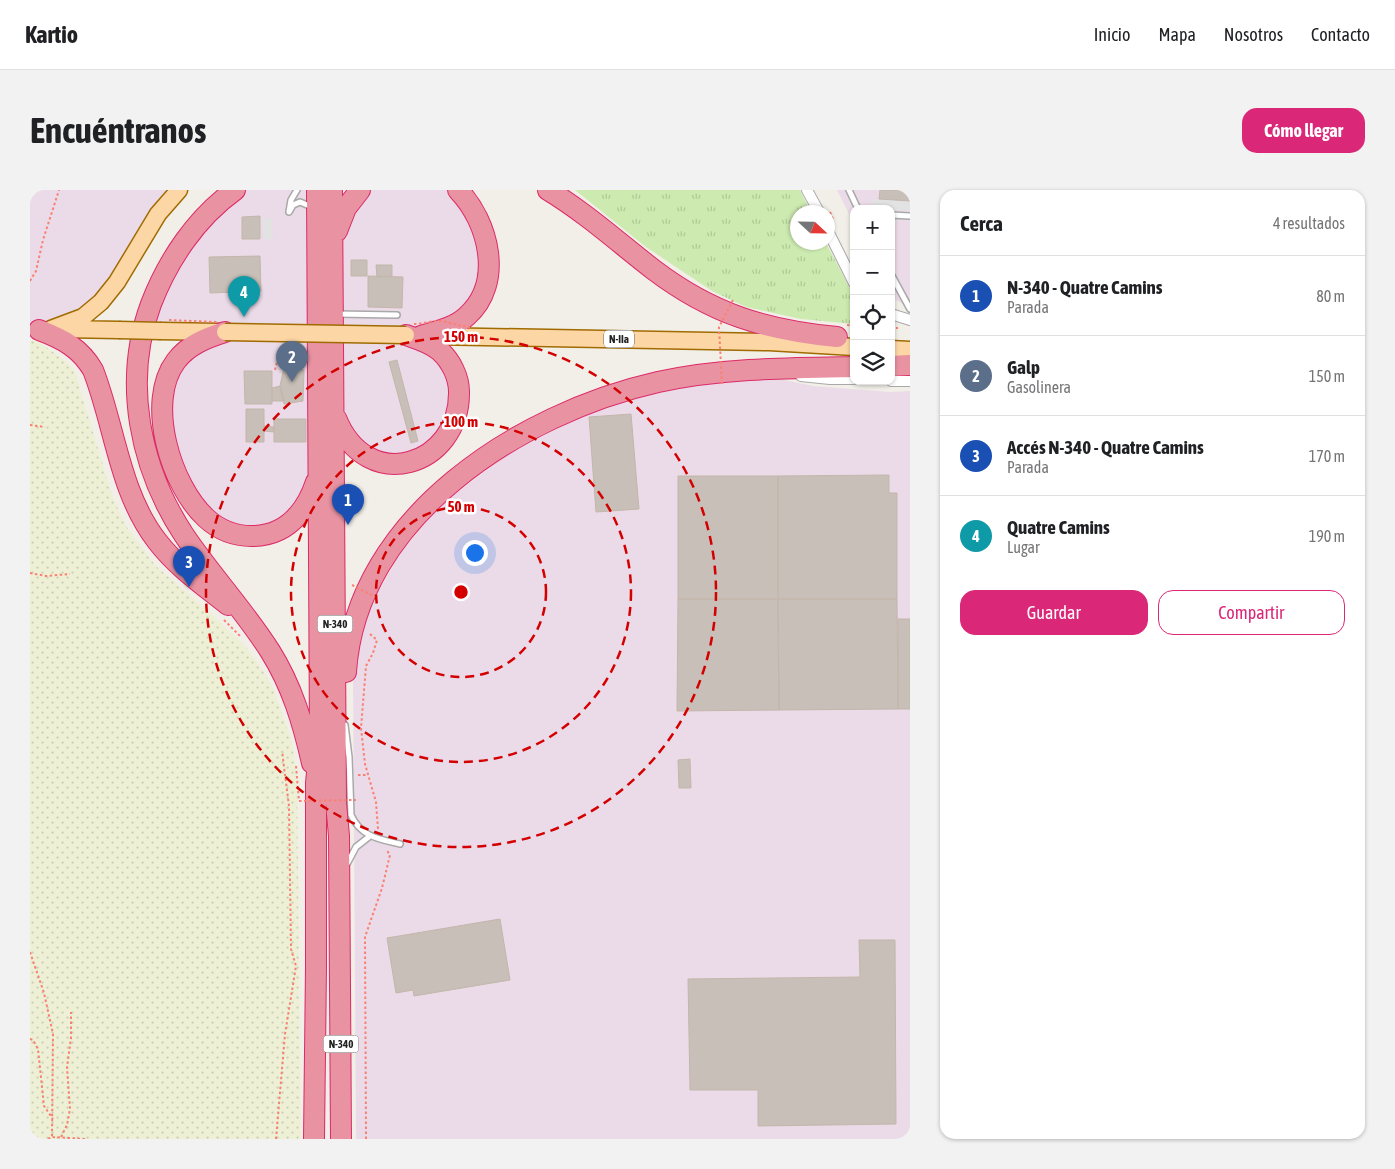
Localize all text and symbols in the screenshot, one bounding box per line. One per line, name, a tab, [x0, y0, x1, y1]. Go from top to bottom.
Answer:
text: Kartio	[25, 21, 78, 48]
text: Inicio	[1094, 24, 1130, 45]
text: Mapa	[1158, 24, 1196, 45]
text: Nosotros	[1224, 24, 1283, 45]
text: Contacto	[1311, 24, 1370, 45]
button: Cómo llegar	[1242, 108, 1365, 153]
text: Encuéntranos	[30, 110, 206, 150]
north arrow	[790, 205, 835, 250]
map controls	[850, 205, 895, 385]
button: +	[850, 205, 895, 250]
text: Cerca	[960, 211, 1003, 235]
text: 4 resultados	[1273, 214, 1345, 232]
button: −	[850, 250, 895, 295]
pin: 4	[228, 276, 260, 317]
text: N-340 - Quatre Camins	[1007, 276, 1162, 298]
text: 1	[972, 287, 980, 305]
text: 80 m	[1316, 287, 1345, 305]
button: locate	[850, 295, 895, 340]
text: Parada	[1007, 298, 1049, 316]
text: 150 m	[444, 328, 478, 345]
road number: N-IIa	[604, 330, 634, 348]
button: layers	[850, 340, 895, 385]
pin: 2	[276, 341, 308, 382]
text: Galp	[1007, 356, 1040, 378]
text: 2	[972, 367, 980, 385]
text: 150 m	[1309, 367, 1345, 385]
text: Gasolinera	[1007, 378, 1071, 396]
text: 100 m	[444, 413, 478, 430]
text: Accés N-340 - Quatre Camins	[1007, 436, 1204, 458]
text: 3	[972, 447, 980, 465]
text: 170 m	[1309, 447, 1345, 465]
text: Parada	[1007, 458, 1049, 476]
pin: 1	[332, 484, 364, 525]
text: 50 m	[448, 498, 475, 515]
text: Quatre Camins	[1007, 516, 1110, 538]
text: 4	[972, 527, 980, 545]
text: 190 m	[1309, 527, 1345, 545]
text: Lugar	[1007, 538, 1040, 556]
your location	[462, 540, 488, 566]
pin: 3	[173, 546, 205, 587]
centre of rings	[452, 583, 470, 601]
button: Guardar	[960, 590, 1148, 635]
button: Compartir	[1158, 590, 1345, 635]
road number: N-340	[318, 616, 352, 632]
road number: N-340	[324, 1036, 358, 1052]

